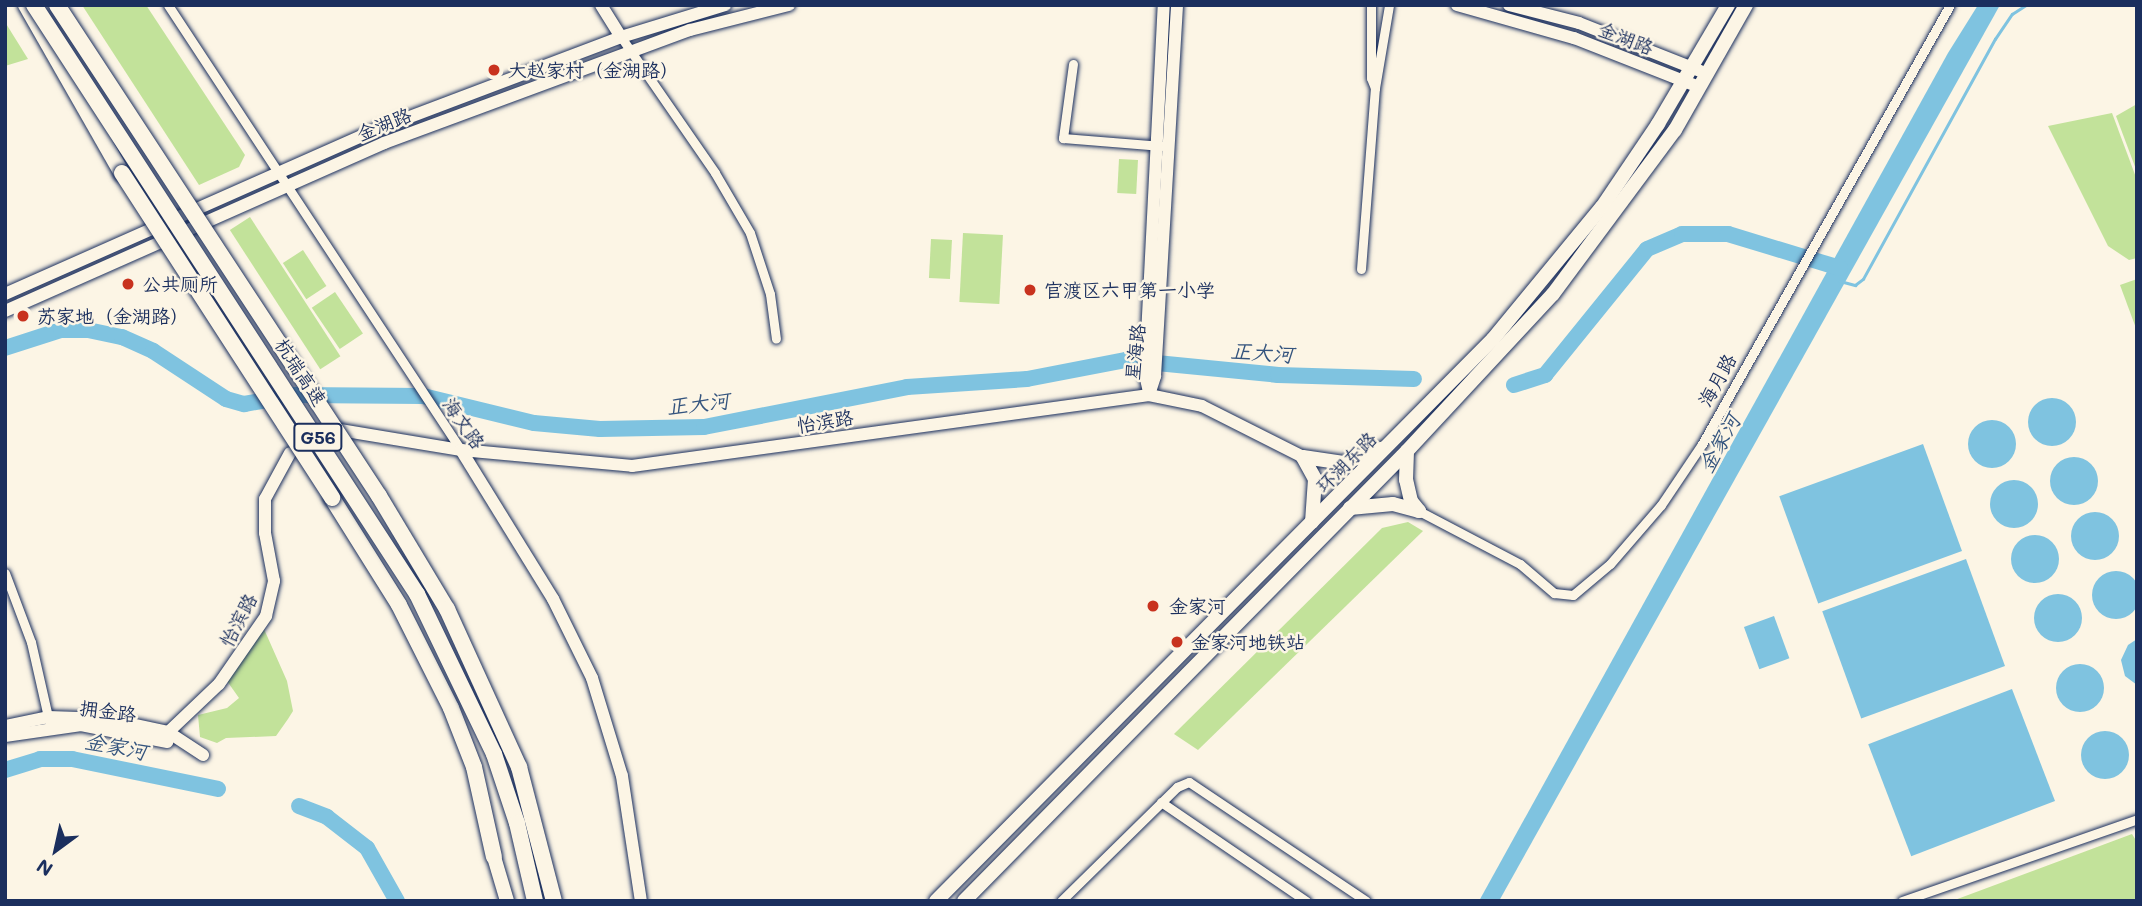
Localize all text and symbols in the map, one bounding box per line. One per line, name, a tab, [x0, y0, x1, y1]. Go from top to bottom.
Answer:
street label: 金湖路	[1595, 17, 1657, 59]
place label: 大赵家村（金湖路）	[508, 59, 679, 81]
marker: 大赵家村（金湖路）	[486, 62, 502, 78]
street label: 金湖路	[353, 103, 415, 145]
place label: 公共厕所	[142, 273, 218, 295]
marker: 公共厕所	[120, 276, 136, 292]
place label: 官渡区六甲第一小学	[1044, 279, 1215, 301]
marker: 官渡区六甲第一小学	[1022, 282, 1038, 298]
place label: 苏家地（金湖路）	[37, 305, 189, 327]
marker: 苏家地（金湖路）	[15, 308, 31, 324]
street label: 星海路	[1121, 322, 1149, 382]
street label: 杭瑞高速	[271, 334, 331, 410]
water label: 正大河	[1230, 337, 1294, 367]
street label: 海月路	[1693, 350, 1741, 410]
water label: 正大河	[665, 387, 731, 419]
street label: 海文路	[438, 393, 490, 453]
street label: 怡滨路	[795, 405, 855, 437]
water label: 金家河	[1693, 409, 1745, 477]
road number: G56	[292, 422, 344, 452]
street label: 环湖东路	[1311, 427, 1381, 497]
street label: 怡滨路	[215, 589, 261, 651]
place label: 金家河	[1169, 595, 1226, 617]
marker: 金家河	[1143, 596, 1163, 616]
place label: 金家河地铁站	[1191, 631, 1305, 653]
marker: 金家河地铁站	[1169, 634, 1185, 650]
street label: 拥金路	[78, 696, 138, 726]
water label: 金家河	[83, 728, 149, 764]
north arrow	[21, 815, 91, 885]
text: N	[31, 854, 57, 882]

